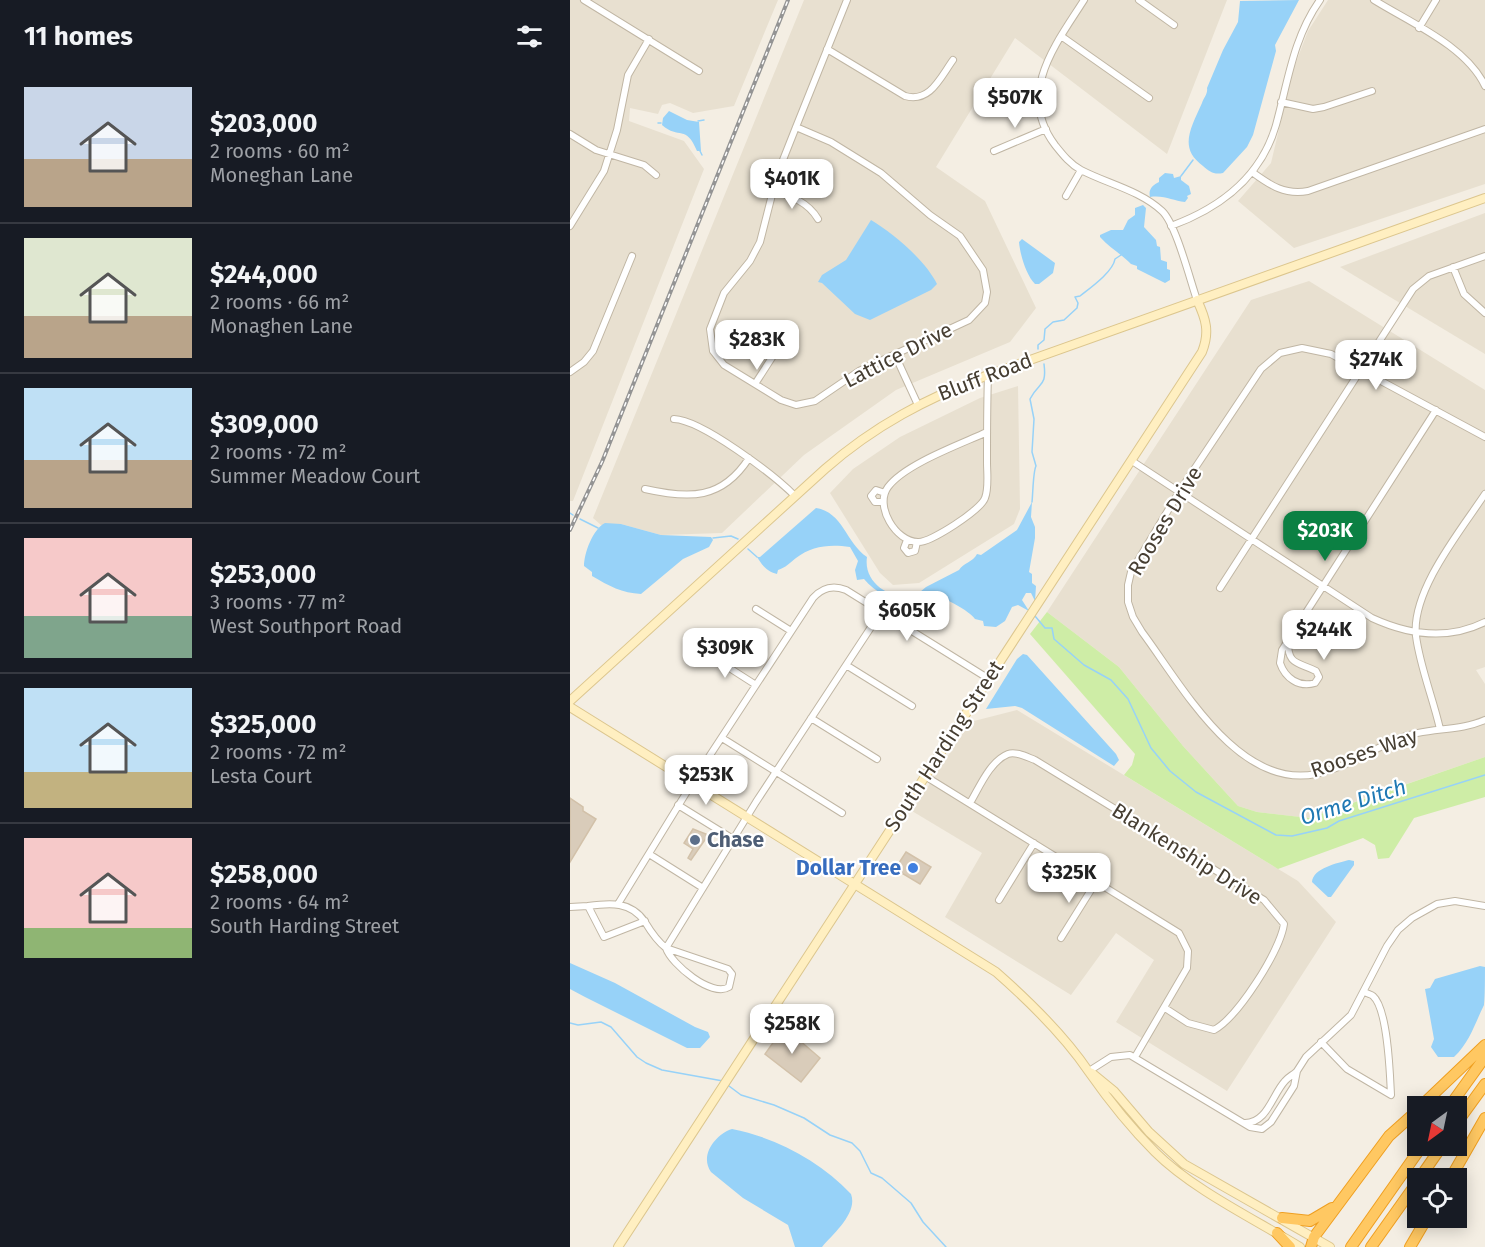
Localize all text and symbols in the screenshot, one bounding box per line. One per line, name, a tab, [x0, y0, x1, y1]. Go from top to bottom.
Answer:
icon: filters	[513, 20, 546, 53]
text: 11 homes	[24, 21, 133, 52]
pin: $507K	[973, 78, 1057, 129]
text: $507K	[987, 85, 1043, 109]
text: $203,000	[210, 108, 317, 139]
icon: home	[72, 111, 144, 183]
text: 2 rooms · 60 m²	[210, 139, 350, 163]
pin: $401K	[750, 159, 834, 210]
text: Moneghan Lane	[210, 163, 353, 187]
text: $401K	[764, 166, 820, 190]
text: $244,000	[210, 259, 318, 290]
icon: home	[72, 262, 144, 334]
text: 2 rooms · 66 m²	[210, 290, 349, 314]
text: Monaghen Lane	[210, 314, 353, 338]
street label: Lattice Drive	[839, 316, 957, 394]
pin: $283K	[715, 320, 799, 371]
text: $283K	[729, 327, 785, 351]
pin: $274K	[1334, 340, 1418, 391]
street label: Bluff Road	[934, 347, 1036, 407]
text: $274K	[1349, 347, 1403, 371]
text: $309,000	[210, 409, 319, 440]
icon: home	[72, 412, 144, 484]
text: 2 rooms · 72 m²	[210, 440, 346, 464]
street label: Rooses Drive	[1122, 462, 1208, 580]
text: Summer Meadow Court	[210, 464, 420, 488]
pin: $203K	[1283, 511, 1367, 562]
text: $203K	[1297, 518, 1353, 542]
text: $253,000	[210, 559, 316, 590]
icon: home	[72, 562, 144, 634]
text: 3 rooms · 77 m²	[210, 590, 346, 614]
pin: $605K	[865, 591, 949, 642]
text: $605K	[878, 598, 936, 622]
pin: $244K	[1282, 610, 1366, 661]
text: West Southport Road	[210, 614, 402, 638]
text: $244K	[1296, 617, 1352, 641]
pin: $309K	[683, 628, 767, 679]
text: $309K	[697, 635, 753, 659]
street label: South Harding Street	[879, 655, 1009, 836]
text: $325,000	[210, 709, 316, 740]
icon: home	[72, 712, 144, 784]
street label: Rooses Way	[1307, 722, 1422, 783]
text: 2 rooms · 72 m²	[210, 740, 346, 764]
pin: $253K	[664, 755, 748, 806]
text: $253K	[679, 762, 733, 786]
text: Lesta Court	[210, 764, 312, 788]
water label: Orme Ditch	[1296, 773, 1410, 831]
street label: Blankenship Drive	[1107, 797, 1267, 911]
place label: Chase	[707, 827, 764, 853]
marker: Chase	[688, 833, 702, 847]
pin: $325K	[1027, 853, 1111, 904]
place label: Dollar Tree	[796, 855, 901, 881]
text: $258,000	[210, 859, 318, 890]
text: $325K	[1042, 860, 1096, 884]
marker: Dollar Tree	[906, 861, 920, 875]
icon: home	[72, 862, 144, 934]
text: 2 rooms · 64 m²	[210, 890, 349, 914]
text: South Harding Street	[210, 914, 399, 938]
pin: $258K	[750, 1004, 834, 1055]
text: $258K	[764, 1011, 820, 1035]
north arrow	[1407, 1096, 1467, 1156]
map controls	[1407, 1096, 1467, 1228]
button: locate	[1407, 1168, 1467, 1228]

